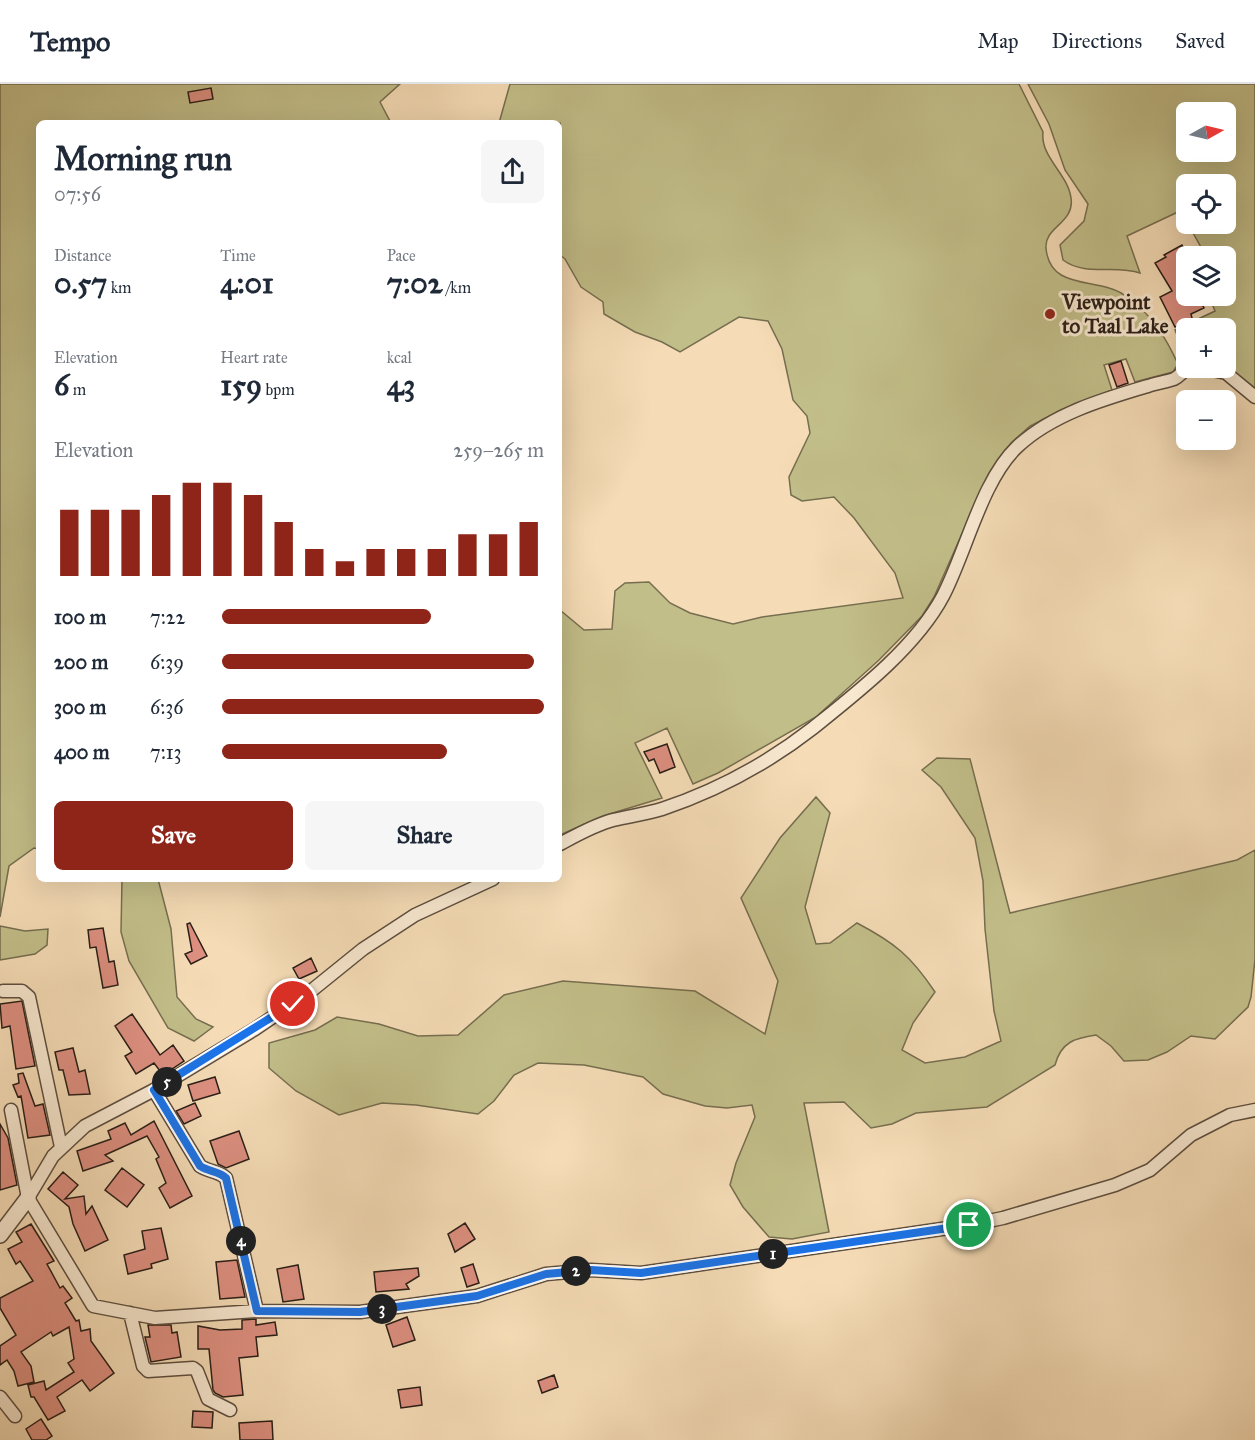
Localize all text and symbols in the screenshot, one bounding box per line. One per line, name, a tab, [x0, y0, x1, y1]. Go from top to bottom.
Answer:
text: Tempo	[30, 24, 110, 59]
text: Map	[978, 28, 1019, 54]
text: Directions	[1052, 28, 1142, 54]
text: Saved	[1175, 28, 1225, 54]
north arrow	[1176, 102, 1236, 162]
map controls	[1176, 102, 1236, 450]
text: Morning run	[54, 139, 232, 179]
button: share	[481, 140, 544, 203]
button: locate	[1176, 174, 1236, 234]
text: 07:56	[54, 182, 101, 206]
text: Distance	[54, 246, 111, 265]
text: Time	[220, 246, 256, 265]
text: Pace	[387, 246, 416, 265]
button: layers	[1176, 246, 1236, 306]
text: 0.57	[54, 265, 107, 301]
text: 4:01	[220, 265, 274, 301]
text: 7:02	[387, 265, 442, 301]
text: km	[107, 278, 132, 297]
text: /km	[442, 278, 471, 297]
place label: Viewpoint to Taal Lake	[1061, 289, 1169, 339]
marker: Viewpoint to Taal Lake	[1043, 307, 1057, 321]
button: +	[1176, 318, 1236, 378]
text: Elevation	[54, 348, 118, 367]
text: Heart rate	[220, 348, 288, 367]
text: kcal	[387, 348, 412, 367]
text: 6	[54, 367, 69, 403]
text: 159	[220, 367, 262, 403]
text: 43	[387, 367, 415, 403]
text: m	[69, 380, 86, 399]
text: bpm	[262, 380, 295, 399]
button: −	[1176, 390, 1236, 450]
text: Elevation	[54, 438, 133, 462]
text: 259–265 m	[453, 438, 544, 462]
text: 100 m	[54, 605, 106, 629]
text: 7:22	[150, 605, 185, 629]
text: 200 m	[54, 650, 108, 674]
text: 6:39	[150, 650, 184, 674]
text: 300 m	[54, 695, 106, 719]
text: 6:36	[150, 695, 184, 719]
text: 400 m	[54, 740, 110, 764]
text: 7:13	[150, 740, 182, 764]
button: Save	[54, 801, 293, 870]
button: Share	[305, 801, 544, 870]
pin	[267, 978, 318, 1029]
icon: check	[276, 987, 309, 1020]
pin: 5	[152, 1067, 182, 1097]
text: 5	[163, 1072, 171, 1091]
pin	[943, 1199, 994, 1250]
icon: arrive	[952, 1208, 985, 1241]
pin: 4	[226, 1226, 256, 1256]
text: 4	[237, 1231, 245, 1250]
pin: 1	[758, 1239, 788, 1269]
text: 1	[770, 1244, 776, 1263]
pin: 2	[561, 1256, 591, 1286]
text: 2	[572, 1261, 580, 1280]
pin: 3	[367, 1294, 397, 1324]
text: 3	[379, 1299, 385, 1318]

